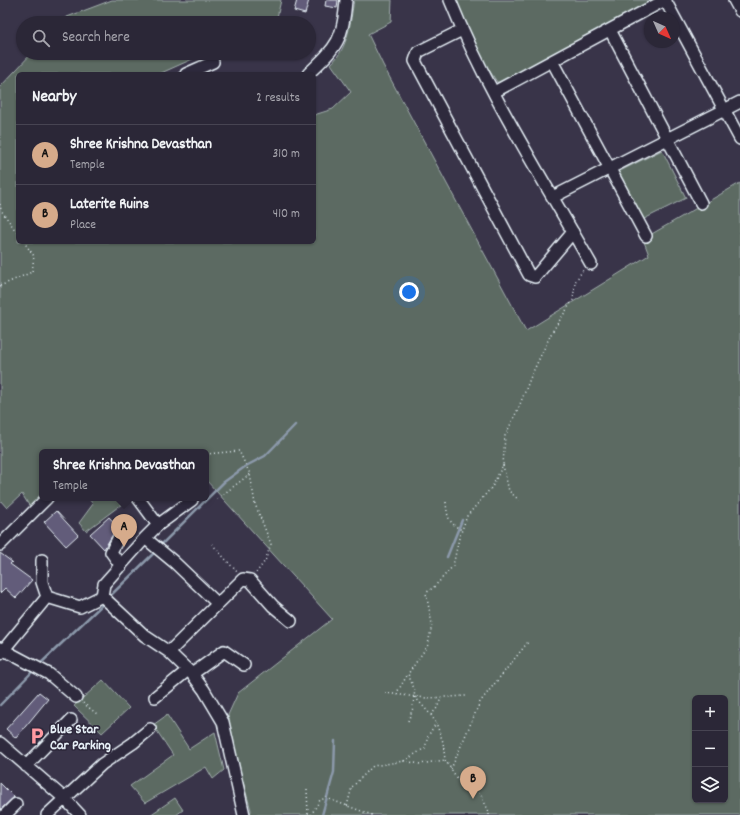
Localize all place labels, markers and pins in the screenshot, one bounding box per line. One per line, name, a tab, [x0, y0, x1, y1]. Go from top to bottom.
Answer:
pin: A	[111, 514, 137, 547]
place label: Blue Star Car Parking	[50, 720, 111, 756]
parking icon: Blue Star Car Parking	[27, 726, 47, 746]
pin: B	[460, 766, 486, 799]

